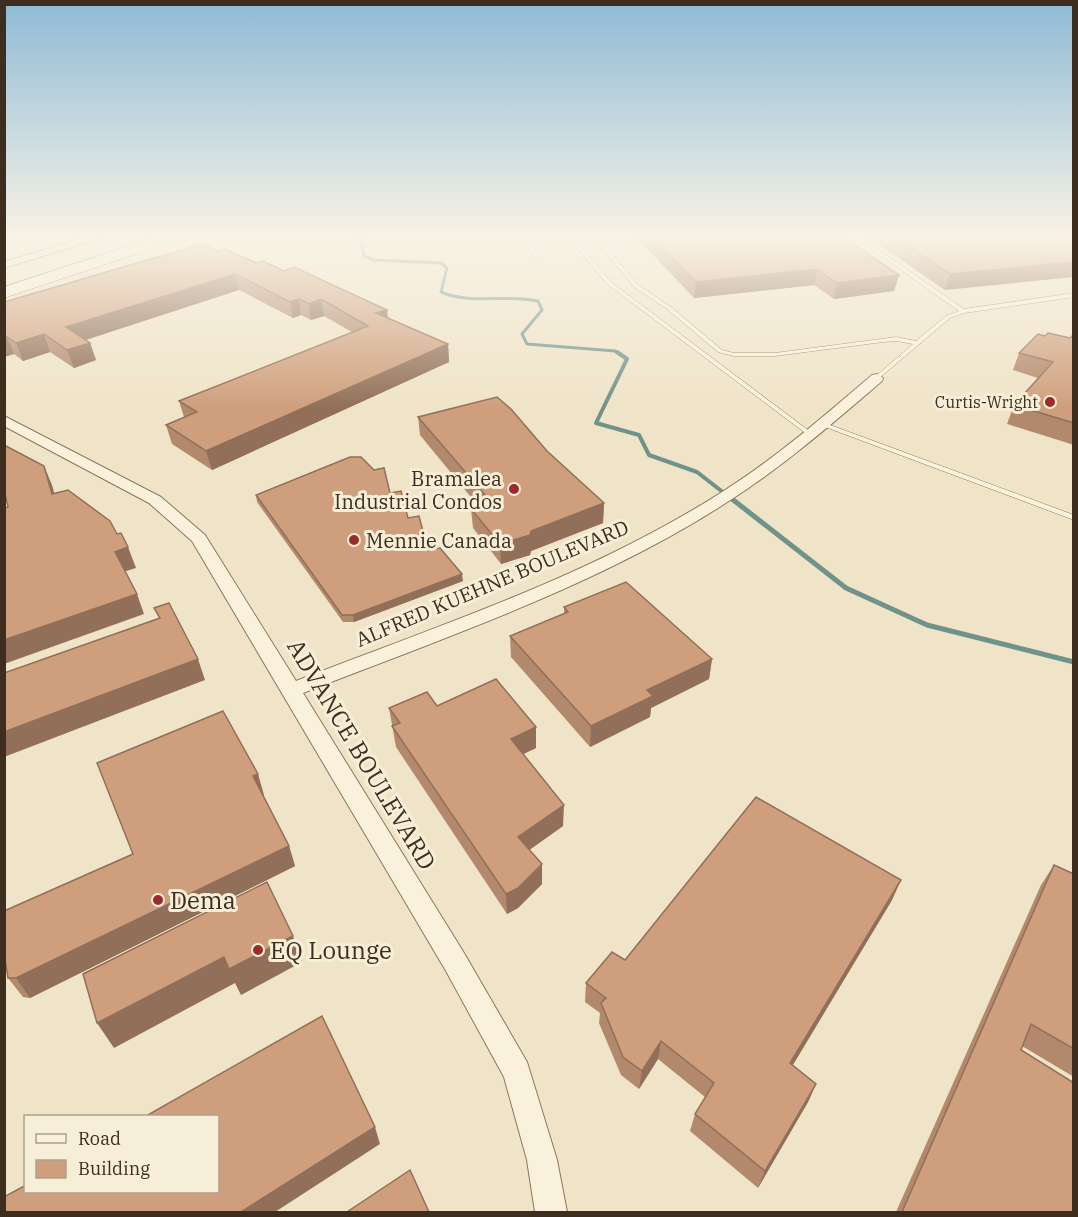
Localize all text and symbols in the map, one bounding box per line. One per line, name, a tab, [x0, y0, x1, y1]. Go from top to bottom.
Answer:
place label: Curtis-Wright	[935, 392, 1038, 412]
marker: Curtis-Wright	[1043, 395, 1057, 409]
place label: Bramalea Industrial Condos	[334, 465, 502, 515]
marker: Bramalea Industrial Condos	[507, 482, 521, 496]
street label: ALFRED KUEHNE BOULEVARD	[351, 513, 633, 653]
place label: Mennie Canada	[366, 527, 512, 554]
marker: Mennie Canada	[347, 533, 361, 547]
street label: ADVANCE BOULEVARD	[280, 633, 444, 875]
place label: Dema	[170, 884, 236, 916]
marker: Dema	[151, 893, 165, 907]
place label: EQ Lounge	[270, 934, 392, 966]
marker: EQ Lounge	[251, 943, 265, 957]
legend	[24, 1115, 219, 1193]
text: Road	[78, 1127, 121, 1150]
text: Building	[78, 1157, 150, 1180]

